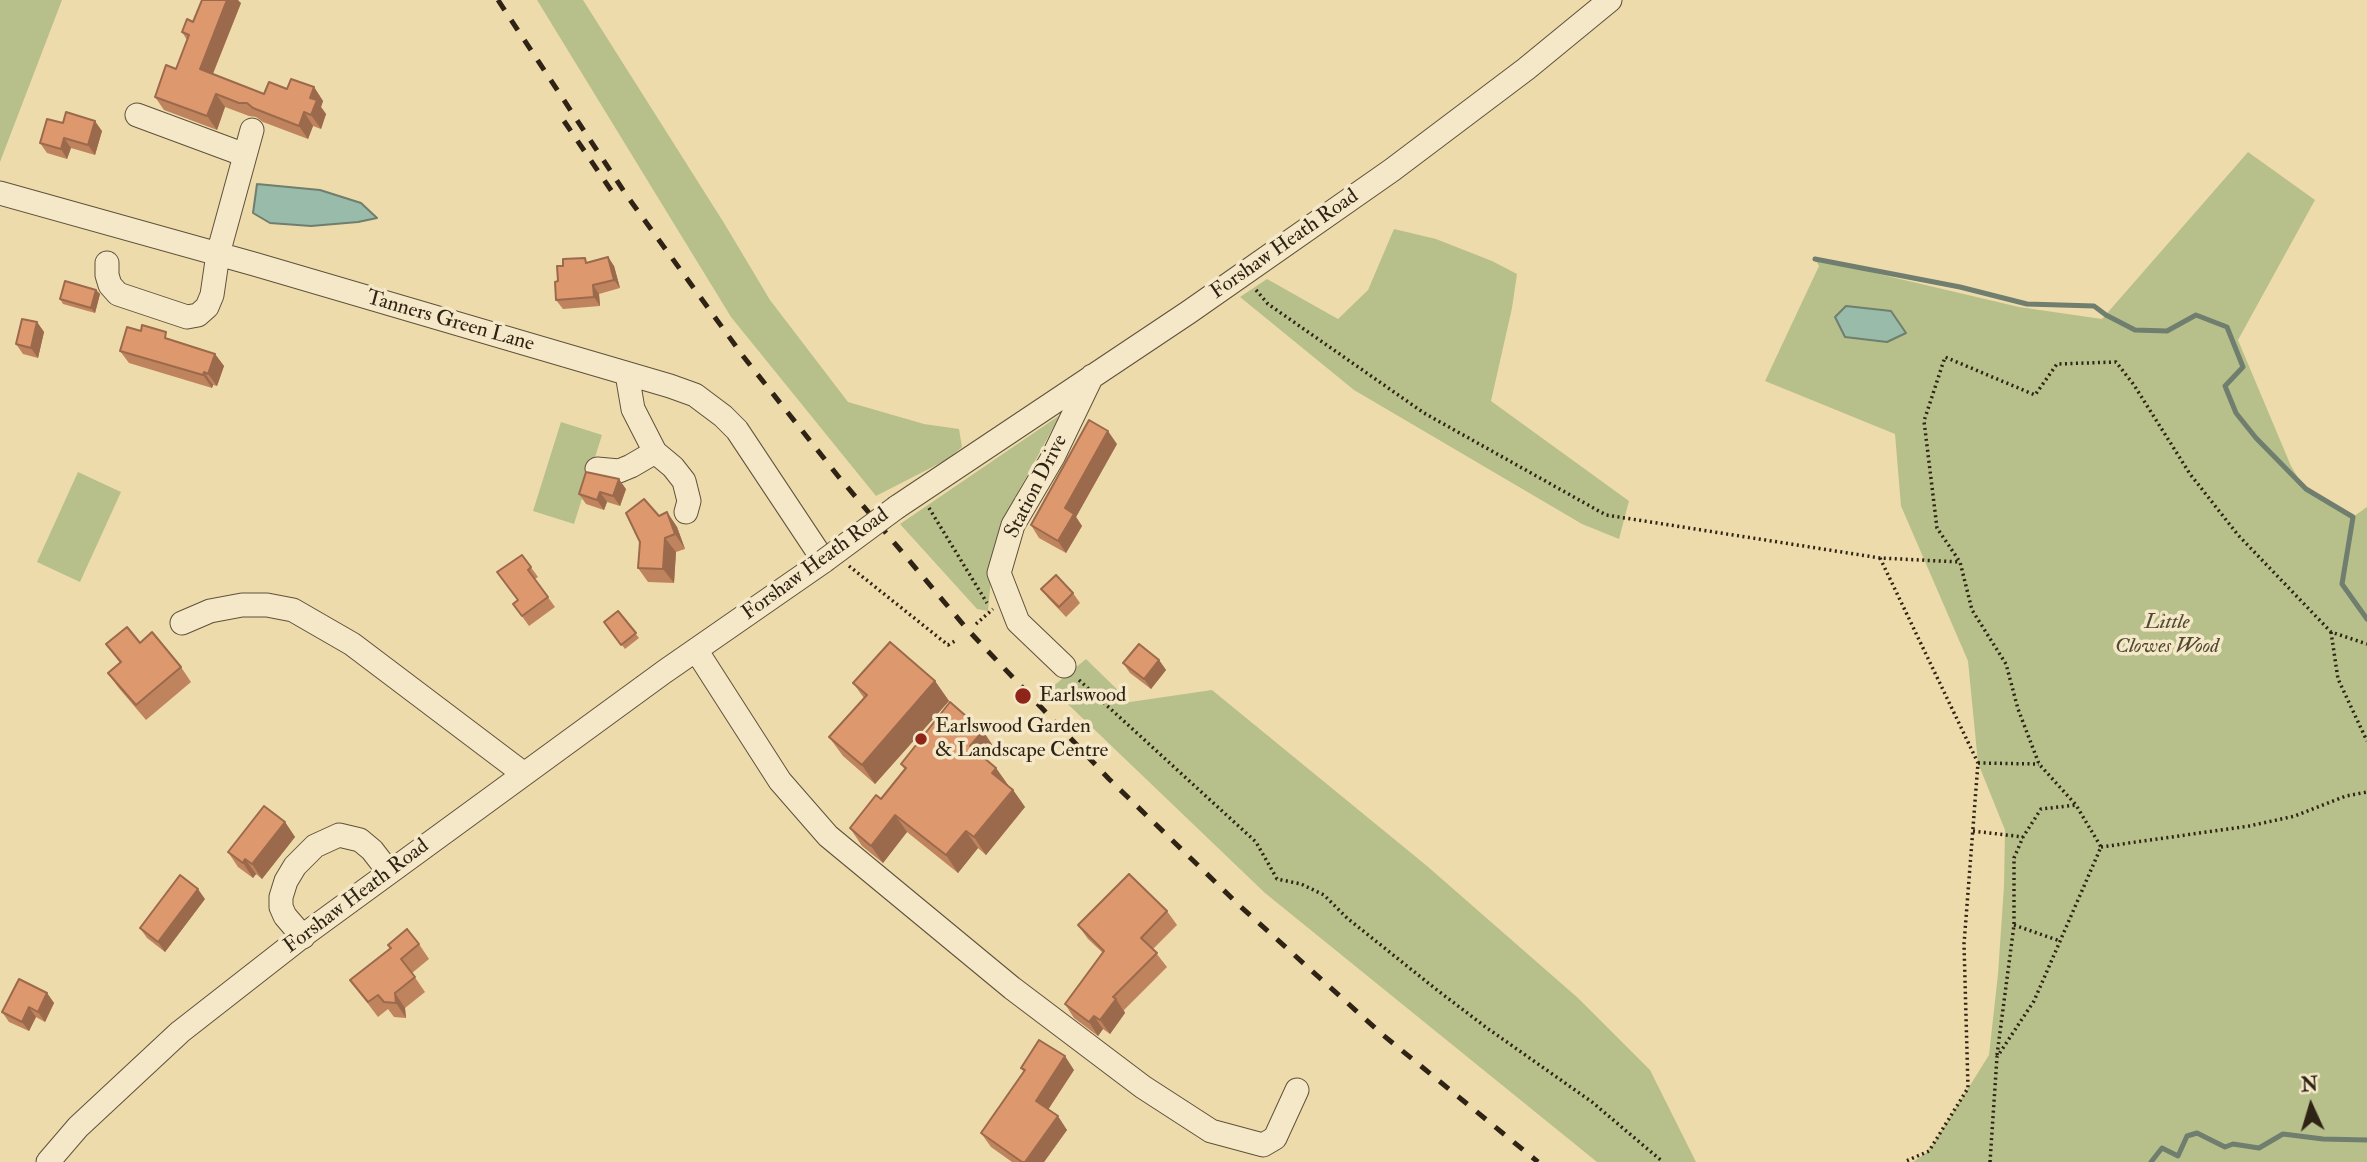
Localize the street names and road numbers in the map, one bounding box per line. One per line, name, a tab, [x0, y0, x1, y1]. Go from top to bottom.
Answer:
street label: Forshaw Heath Road	[1206, 184, 1364, 306]
street label: Tanners Green Lane	[363, 286, 537, 358]
street label: Station Drive	[1000, 431, 1074, 543]
street label: Forshaw Heath Road	[738, 503, 894, 627]
street label: Forshaw Heath Road	[280, 834, 434, 960]

